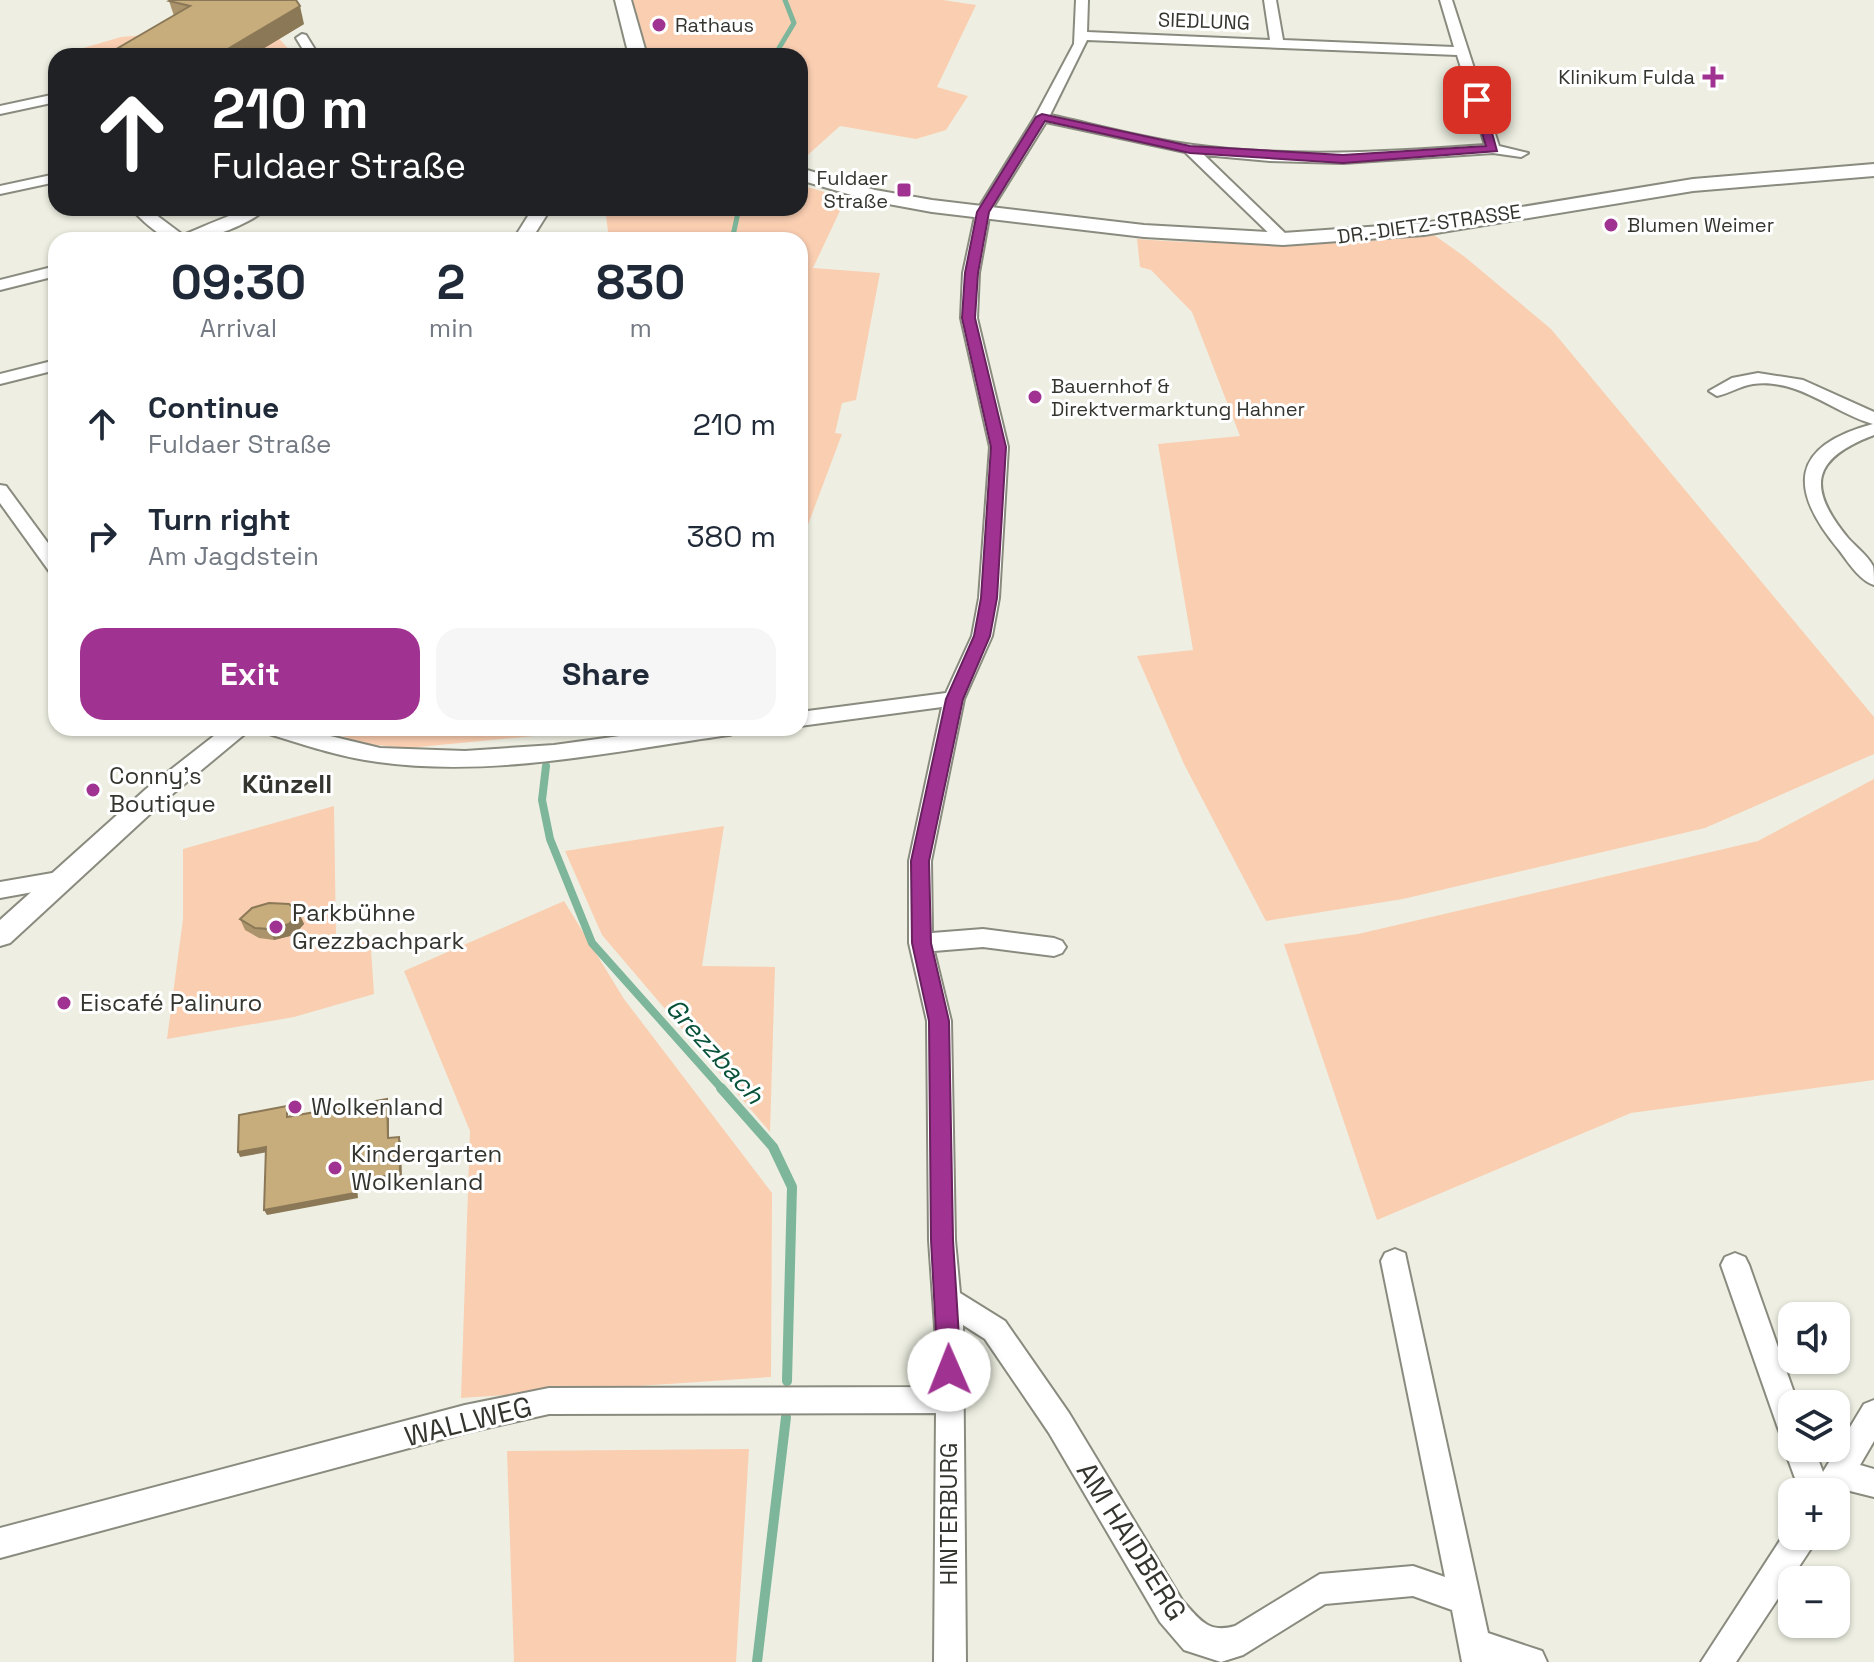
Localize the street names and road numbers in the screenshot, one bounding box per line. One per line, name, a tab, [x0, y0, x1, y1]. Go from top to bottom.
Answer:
street label: SIEDLUNG	[1158, 6, 1250, 36]
street label: DR.-DIETZ-STRASSE	[1335, 198, 1523, 250]
street label: WALLWEG	[401, 1388, 535, 1454]
street label: HINTERBURG	[933, 1442, 964, 1586]
street label: AM HAIDBERG	[1069, 1455, 1195, 1627]

